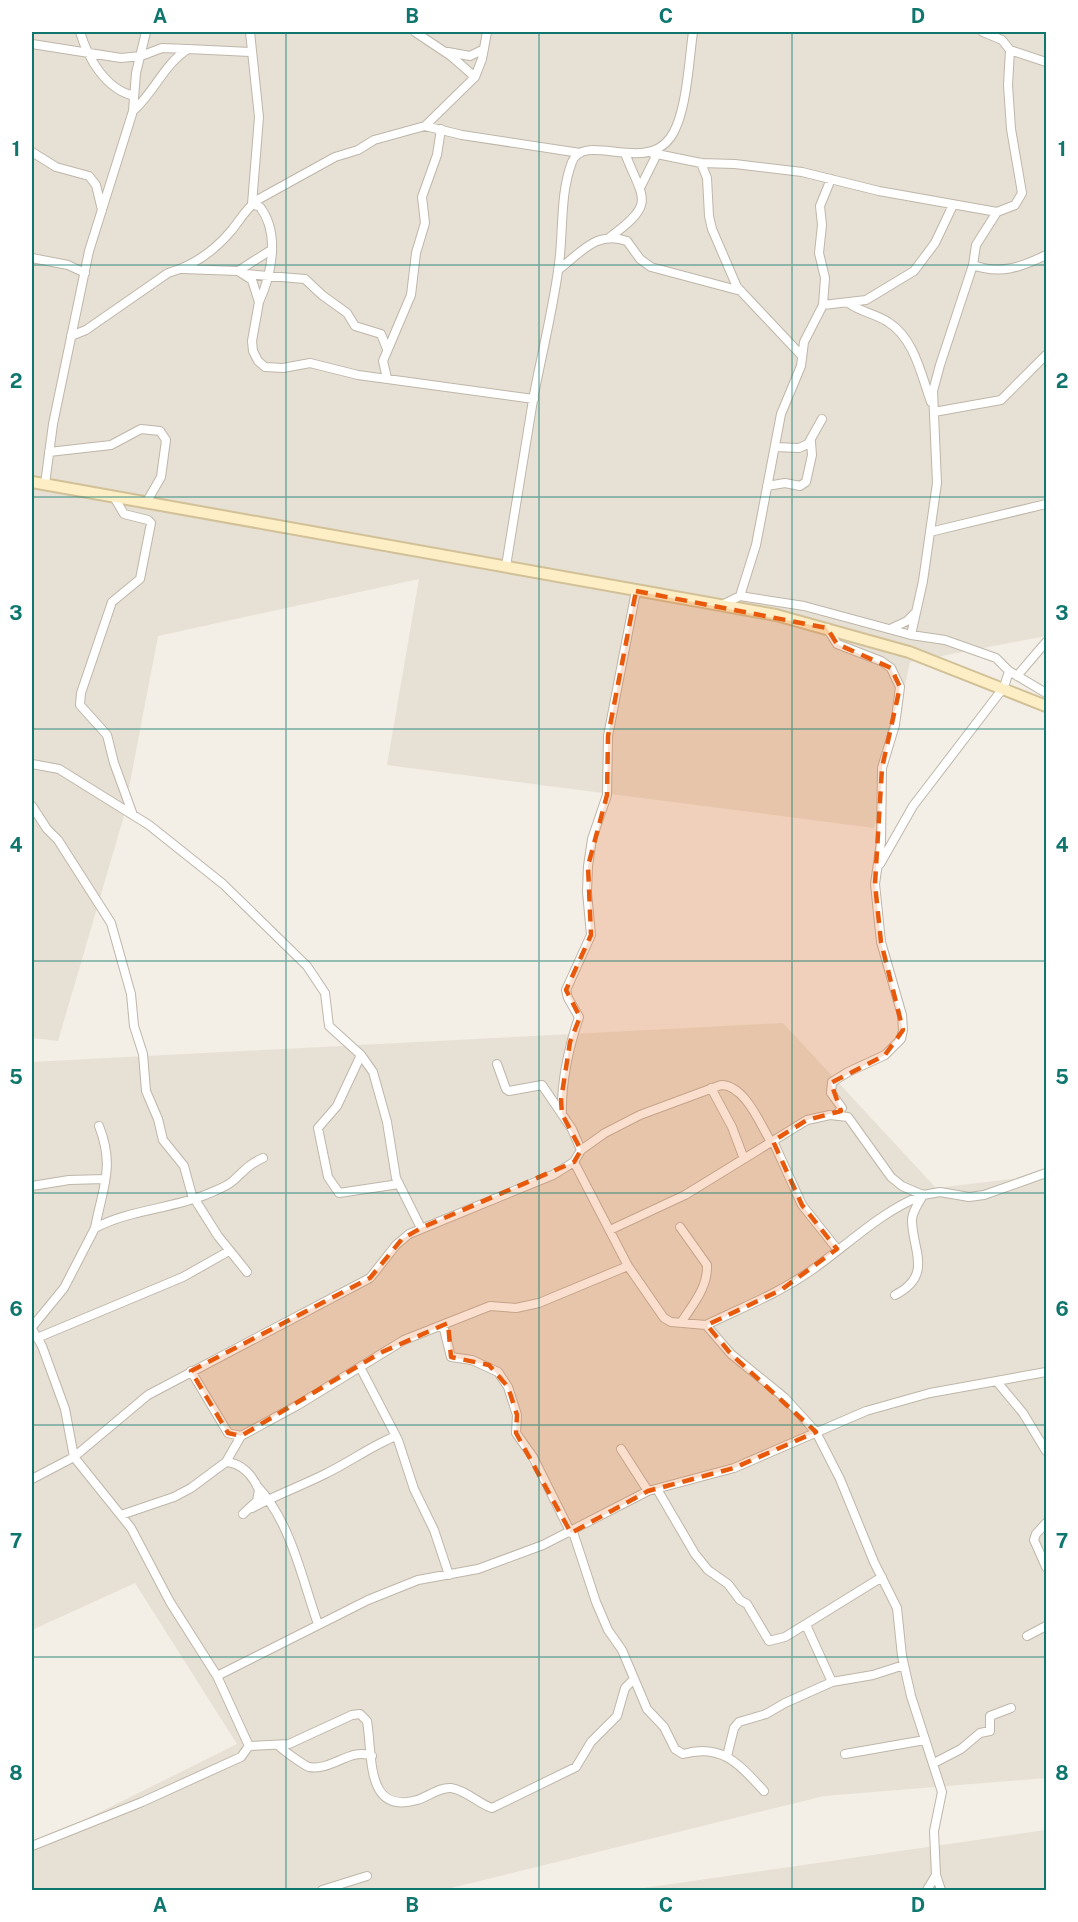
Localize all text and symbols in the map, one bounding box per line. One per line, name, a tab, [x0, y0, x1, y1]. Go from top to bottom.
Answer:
text: A	[153, 4, 167, 28]
text: B	[405, 4, 419, 28]
text: C	[659, 4, 673, 28]
text: D	[911, 4, 925, 28]
text: 1	[12, 137, 20, 161]
text: 1	[1058, 137, 1066, 161]
text: 2	[10, 369, 22, 393]
text: 2	[1056, 369, 1068, 393]
text: 3	[9, 601, 23, 625]
text: 3	[1055, 601, 1069, 625]
text: 4	[9, 833, 23, 857]
text: 4	[1055, 833, 1069, 857]
text: 5	[9, 1065, 23, 1089]
text: 5	[1055, 1065, 1069, 1089]
text: 6	[9, 1297, 23, 1321]
text: 6	[1055, 1297, 1069, 1321]
text: 7	[10, 1529, 22, 1553]
text: 7	[1056, 1529, 1068, 1553]
text: 8	[9, 1761, 23, 1785]
text: 8	[1055, 1761, 1069, 1785]
text: A	[153, 1893, 167, 1917]
text: B	[405, 1893, 419, 1917]
text: C	[659, 1893, 673, 1917]
text: D	[911, 1893, 925, 1917]

